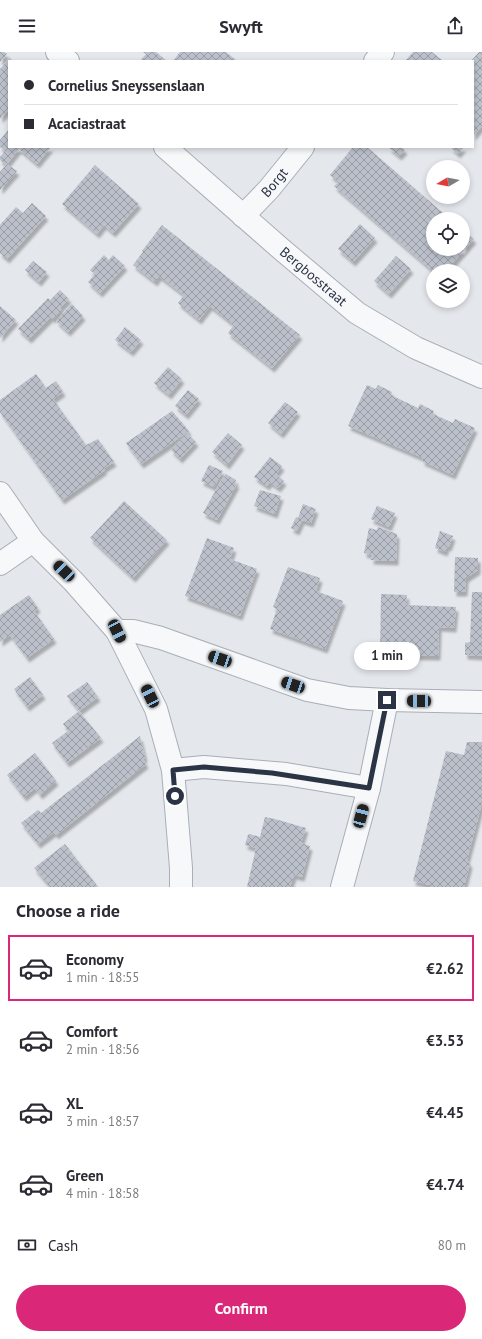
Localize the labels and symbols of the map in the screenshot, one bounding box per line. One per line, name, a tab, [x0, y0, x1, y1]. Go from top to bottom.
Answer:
north arrow	[426, 160, 470, 204]
street label: Borgt	[257, 164, 292, 201]
street label: Bergbosstraat	[276, 243, 351, 310]
car	[51, 558, 77, 584]
car	[106, 618, 128, 644]
callout: 1 min	[354, 642, 420, 670]
car	[207, 649, 233, 669]
car	[280, 675, 306, 695]
car	[139, 683, 161, 709]
route end	[378, 691, 396, 709]
car	[407, 695, 431, 707]
route start	[166, 787, 184, 805]
car	[352, 803, 370, 829]

